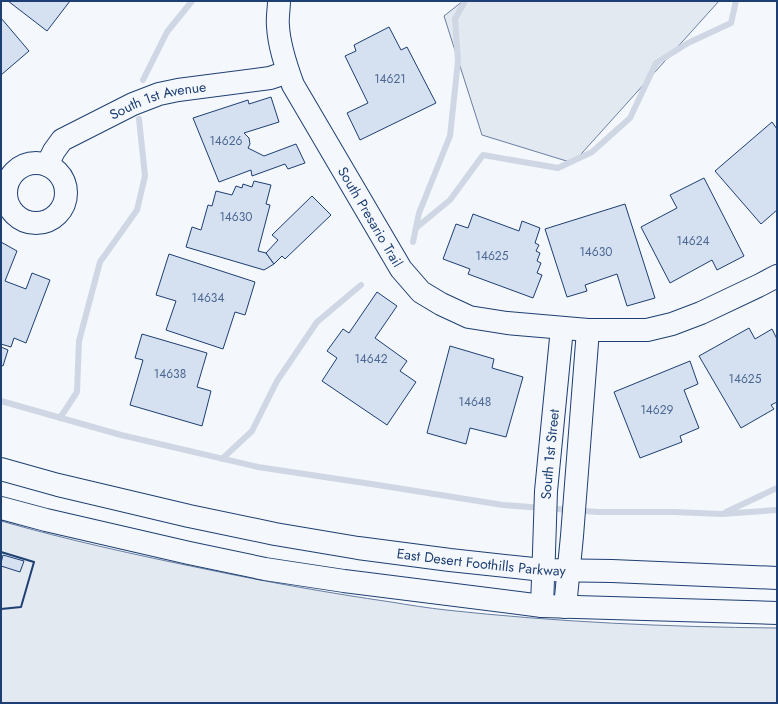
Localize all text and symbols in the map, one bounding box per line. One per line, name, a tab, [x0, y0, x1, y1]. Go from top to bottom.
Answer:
house number: 14621	[374, 70, 406, 88]
street label: South 1st Avenue	[106, 76, 207, 124]
house number: 14626	[209, 132, 243, 150]
street label: South Presario Trail	[333, 163, 408, 271]
house number: 14630	[219, 208, 253, 226]
house number: 14624	[676, 232, 710, 250]
house number: 14630	[579, 243, 613, 261]
house number: 14625	[476, 247, 509, 265]
house number: 14634	[192, 289, 224, 307]
house number: 14642	[354, 350, 388, 368]
house number: 14638	[154, 365, 186, 383]
house number: 14625	[729, 370, 762, 388]
house number: 14648	[459, 393, 491, 411]
house number: 14629	[640, 401, 674, 419]
street label: South 1st Street	[536, 408, 564, 500]
street label: East Desert Foothills Parkway	[396, 543, 567, 580]

